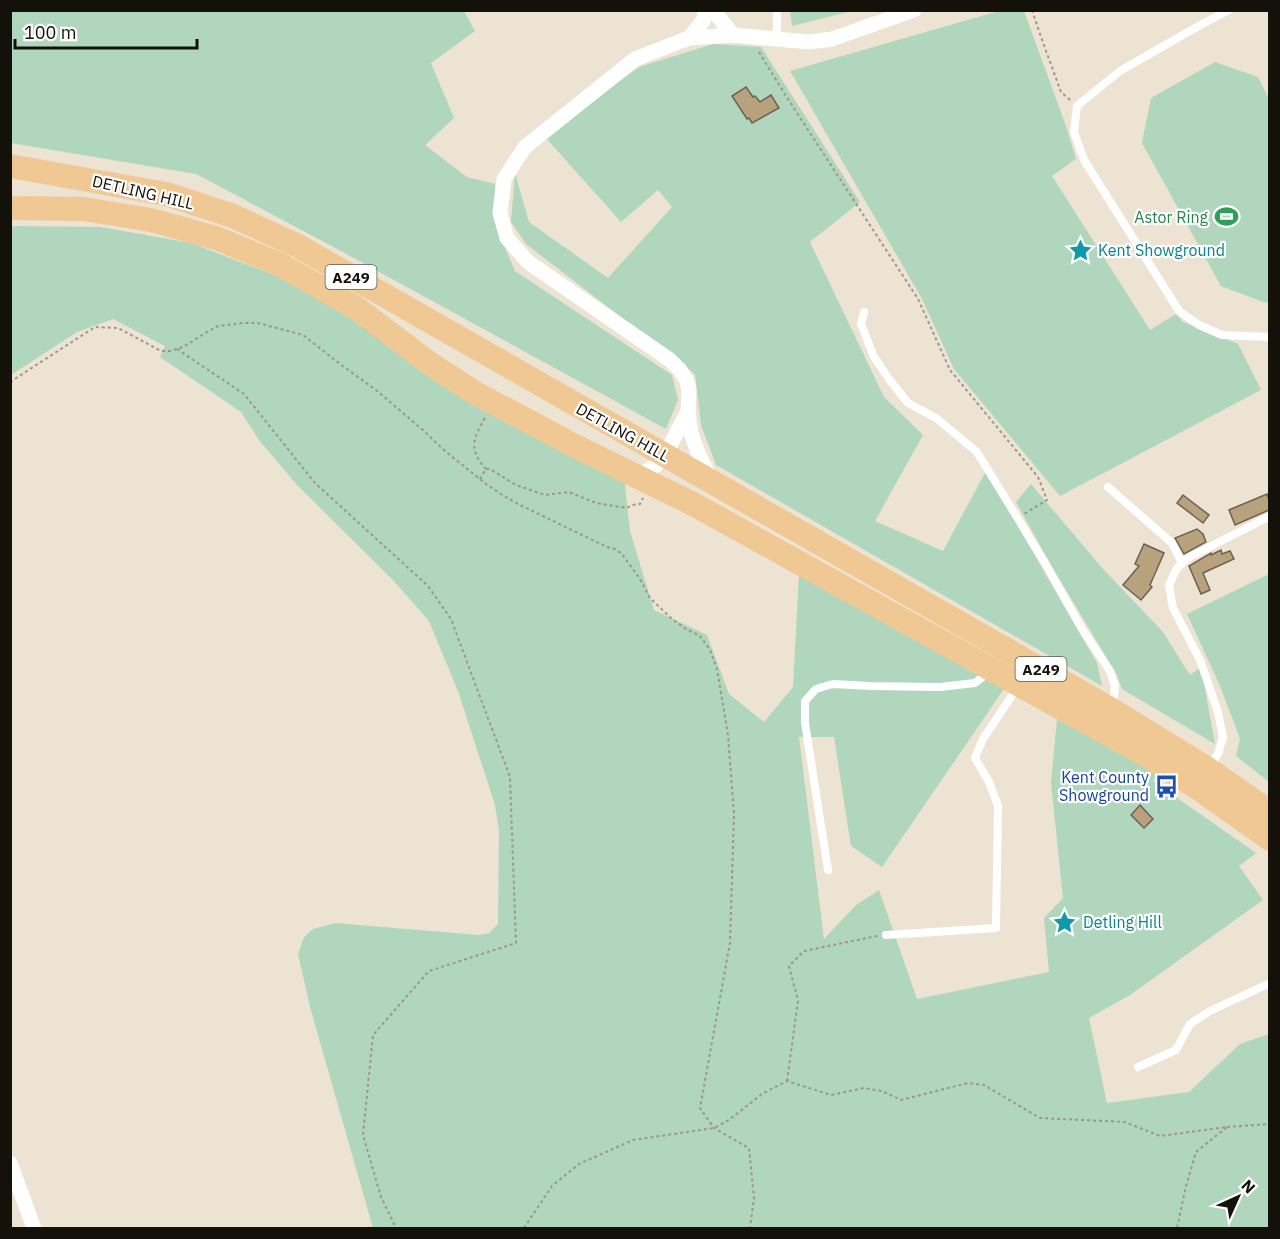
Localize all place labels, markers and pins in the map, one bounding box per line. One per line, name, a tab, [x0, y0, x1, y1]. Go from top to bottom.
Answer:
sports icon: Astor Ring	[1213, 204, 1239, 230]
place label: Astor Ring	[1134, 207, 1209, 227]
place icon: Kent Showground	[1067, 237, 1093, 263]
place label: Kent Showground	[1098, 240, 1225, 260]
place label: Kent County Showground	[1059, 767, 1149, 805]
bus stop icon: Kent County Showground	[1154, 773, 1180, 799]
place icon: Detling Hill	[1052, 909, 1078, 935]
place label: Detling Hill	[1083, 912, 1162, 932]

